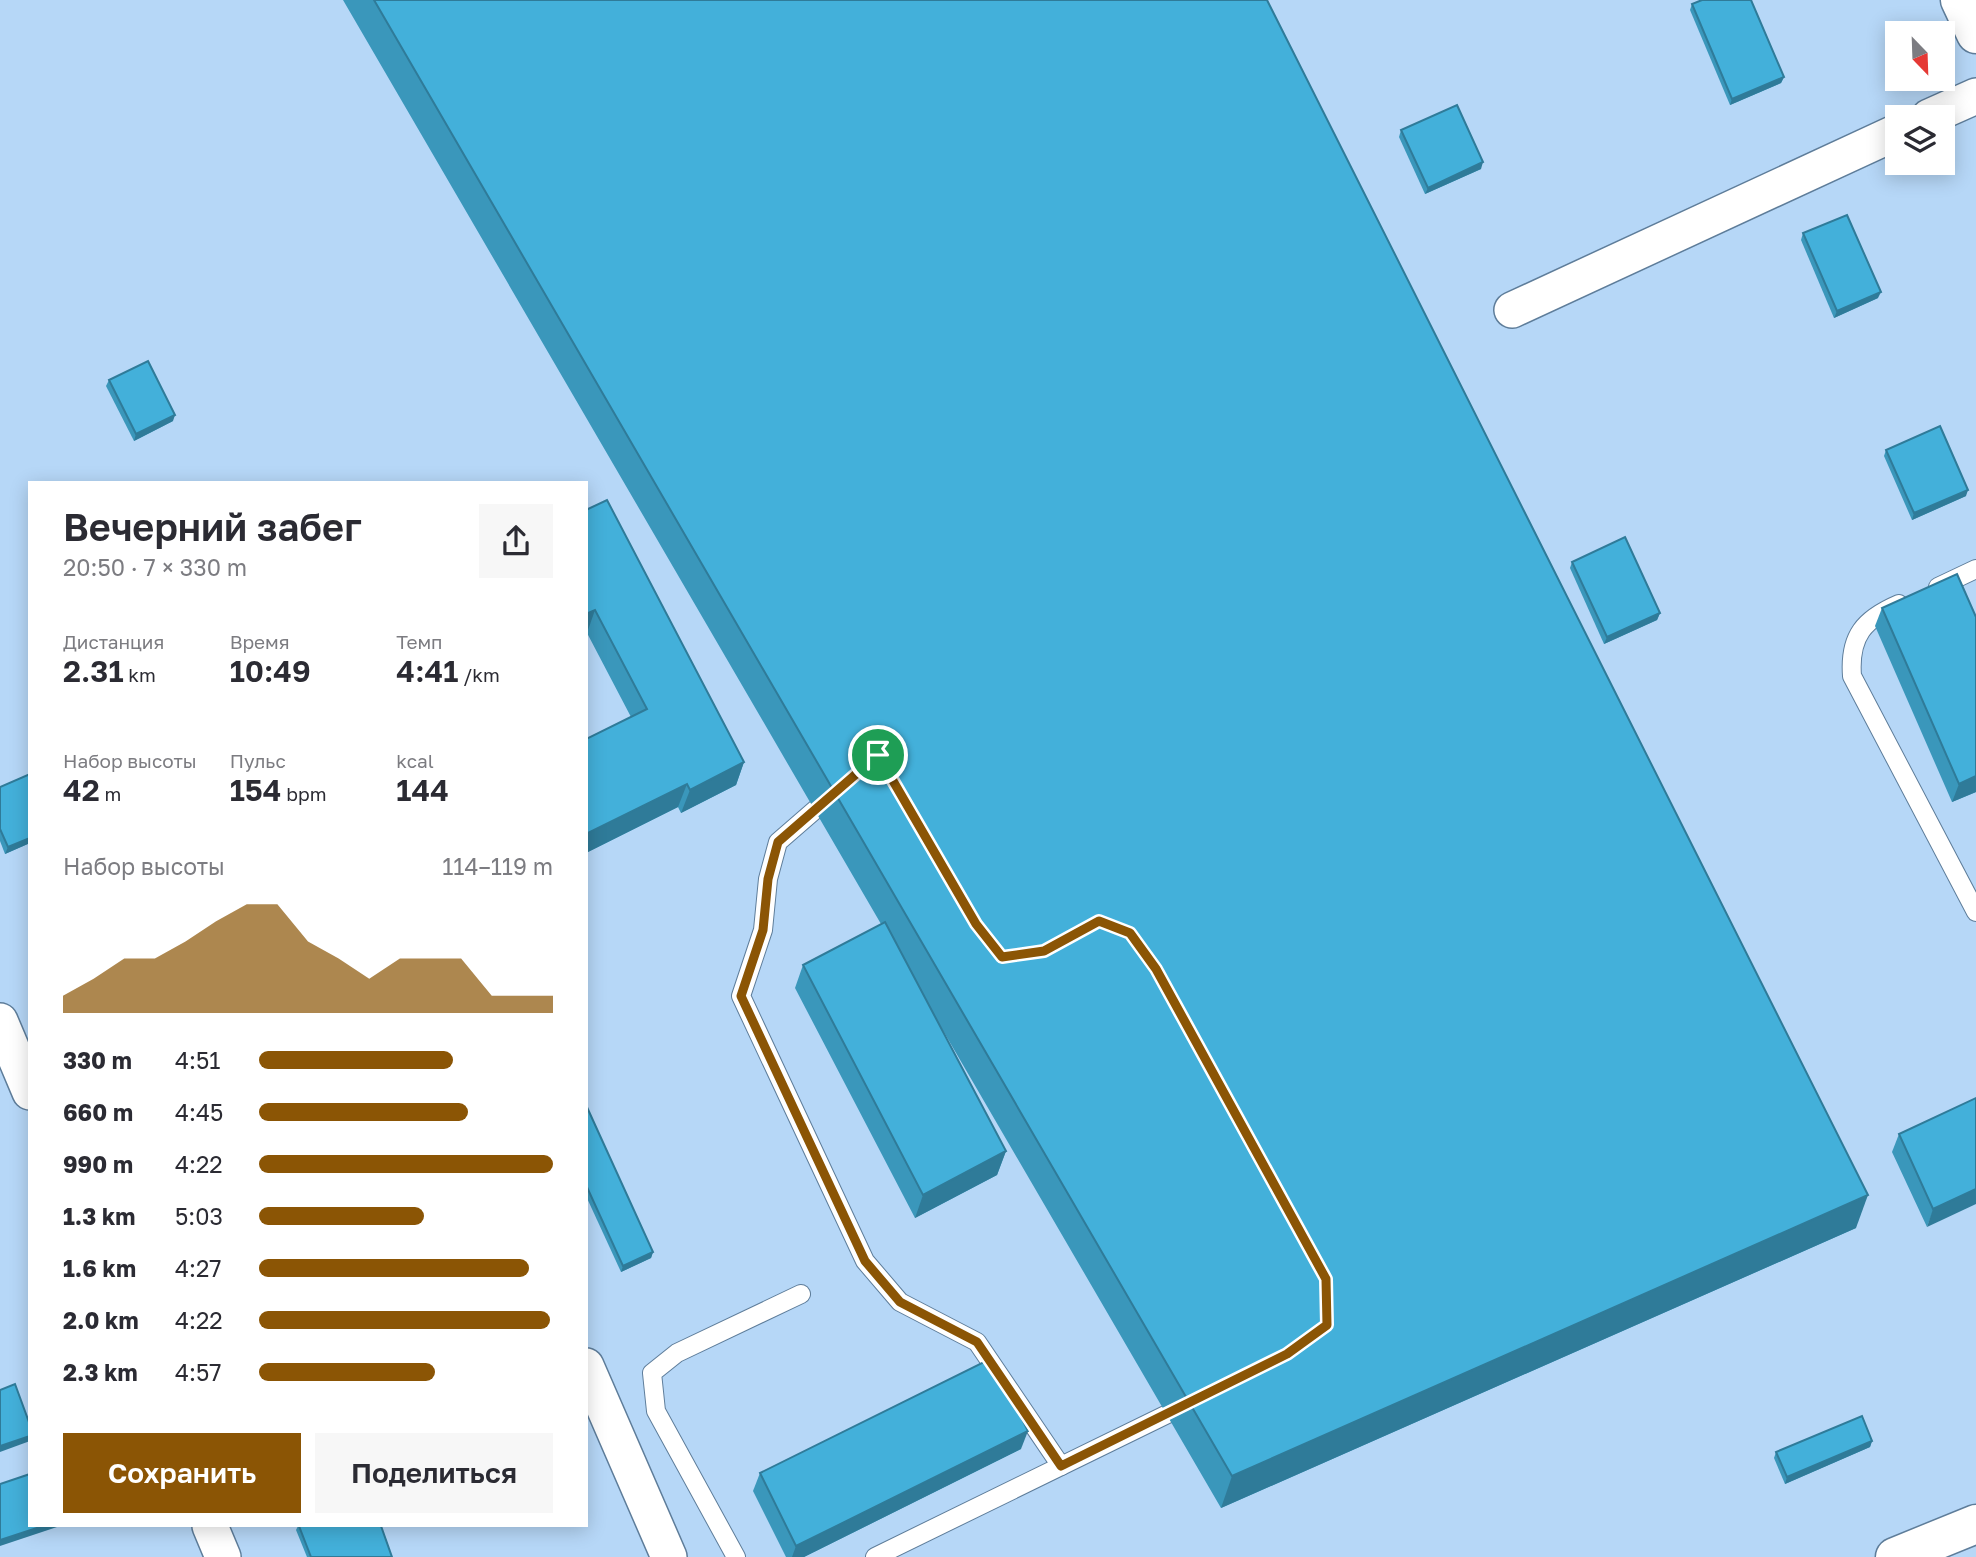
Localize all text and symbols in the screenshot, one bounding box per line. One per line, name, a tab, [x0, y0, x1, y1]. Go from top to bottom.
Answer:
north arrow	[1885, 21, 1955, 91]
map controls	[1885, 21, 1955, 175]
button: layers	[1885, 105, 1955, 175]
text: Вечерний забег	[63, 504, 362, 549]
button: share	[479, 504, 553, 578]
text: 20:50 · 7 × 330 m	[63, 553, 247, 581]
text: Дистанция	[63, 630, 164, 653]
text: Время	[230, 630, 290, 653]
text: Темп	[396, 630, 443, 653]
text: 2.31	[63, 653, 124, 689]
text: 10:49	[230, 653, 311, 689]
text: 4:41	[396, 653, 458, 689]
text: km	[124, 663, 156, 686]
text: /km	[458, 663, 500, 686]
pin	[848, 725, 908, 785]
icon: arrive	[859, 736, 897, 774]
text: Набор высоты	[63, 749, 197, 772]
text: Пульс	[230, 749, 286, 772]
text: kcal	[396, 749, 434, 772]
text: 42	[63, 772, 100, 808]
text: 154	[230, 772, 282, 808]
text: 144	[396, 772, 449, 808]
text: m	[100, 782, 121, 805]
text: bpm	[282, 782, 327, 805]
text: Набор высоты	[63, 852, 225, 880]
text: 114–119 m	[442, 852, 553, 880]
text: 330 m	[63, 1046, 132, 1074]
text: 4:51	[175, 1046, 220, 1074]
text: 660 m	[63, 1098, 133, 1126]
text: 4:45	[175, 1098, 223, 1126]
text: 990 m	[63, 1150, 133, 1178]
text: 4:22	[175, 1150, 223, 1178]
text: 1.3 km	[63, 1202, 135, 1230]
text: 5:03	[175, 1202, 223, 1230]
text: 1.6 km	[63, 1254, 136, 1282]
text: 4:27	[175, 1254, 221, 1282]
text: 2.0 km	[63, 1306, 139, 1334]
text: 4:22	[175, 1306, 223, 1334]
text: 2.3 km	[63, 1358, 138, 1386]
text: 4:57	[175, 1358, 221, 1386]
button: Сохранить	[63, 1433, 301, 1513]
button: Поделиться	[315, 1433, 553, 1513]

